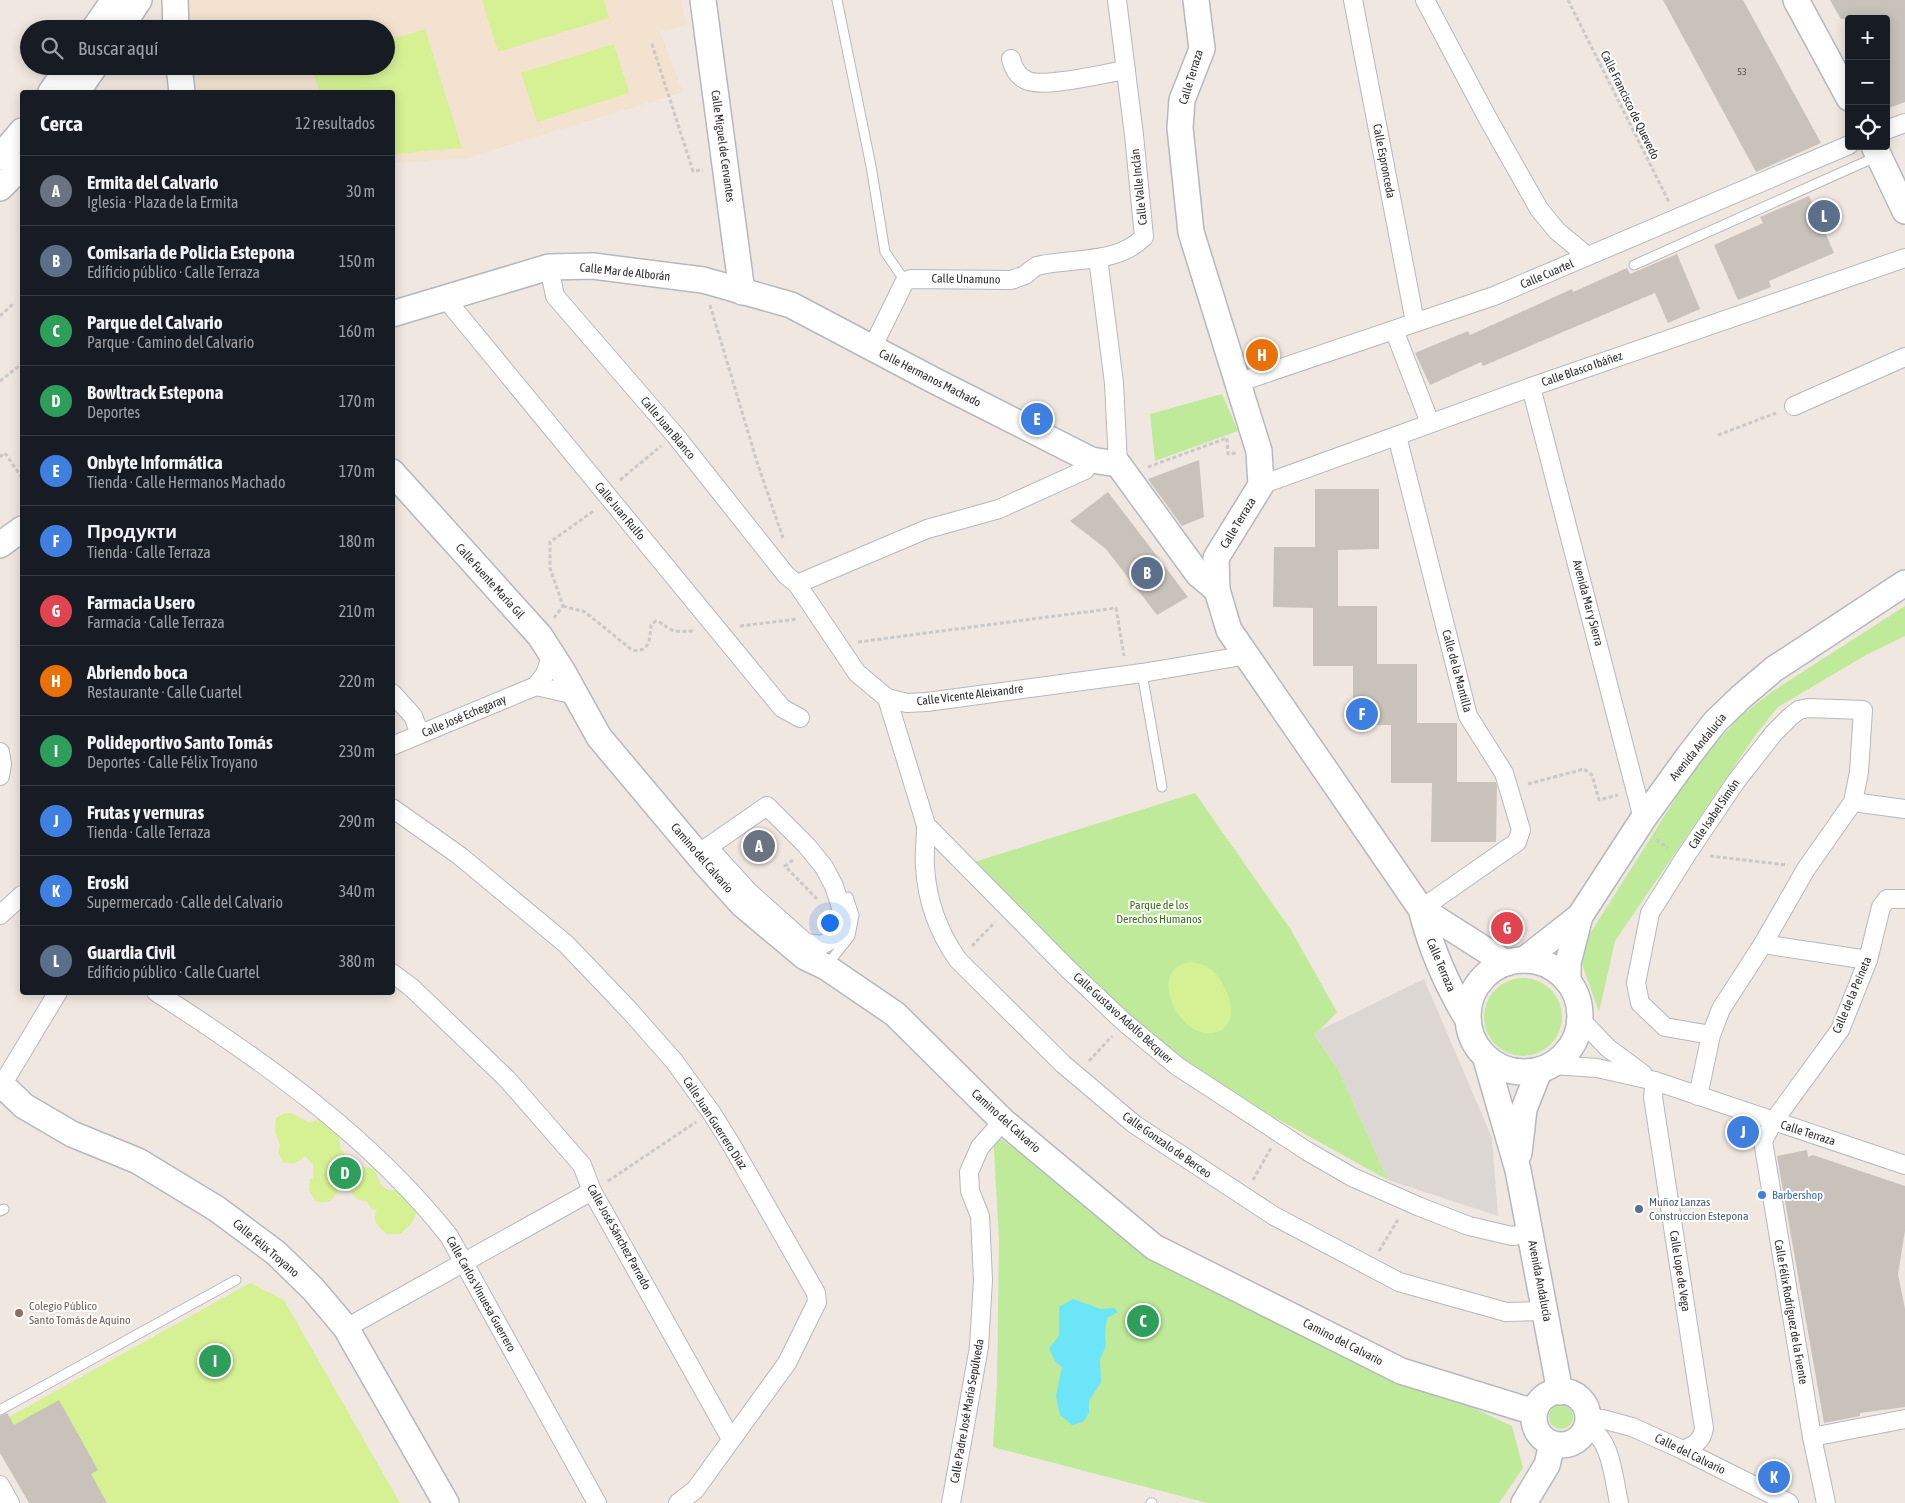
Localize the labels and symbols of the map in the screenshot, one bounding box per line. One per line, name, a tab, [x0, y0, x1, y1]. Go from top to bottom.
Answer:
street label: Calle Terraza	[1176, 48, 1206, 106]
street label: Calle Francisco de Quevedo	[1598, 48, 1663, 162]
house number: 53	[1737, 66, 1747, 77]
street label: Calle Miguel de Cervantes	[708, 89, 738, 203]
street label: Calle Espronceda	[1370, 123, 1398, 199]
street label: Calle Valle Inclán	[1128, 148, 1150, 226]
pin: L	[1808, 197, 1840, 235]
street label: Calle Cuartel	[1518, 256, 1576, 291]
street label: Calle Mar de Alborán	[579, 260, 671, 284]
street label: Calle Unamuno	[932, 271, 1001, 287]
pin: H	[1246, 336, 1278, 374]
street label: Calle Hermanos Machado	[877, 346, 984, 410]
street label: Calle Blasco Ibáñez	[1540, 348, 1625, 389]
street label: Calle Juan Blanco	[638, 394, 698, 462]
pin: E	[1021, 400, 1053, 438]
street label: Calle Juan Rulfo	[592, 479, 648, 543]
street label: Calle Terraza	[1217, 495, 1259, 551]
street label: Calle Fuente María Gil	[453, 541, 528, 622]
pin: B	[1131, 554, 1163, 592]
street label: Avenida Mar y Sierra	[1570, 558, 1606, 648]
street label: Calle de la Mantilla	[1439, 628, 1475, 714]
street label: Calle Vicente Aleixandre	[916, 682, 1024, 708]
street label: Calle José Echegaray	[420, 692, 508, 740]
pin: F	[1346, 695, 1378, 733]
street label: Avenida Andalucía	[1667, 711, 1729, 783]
street label: Calle Isabel Simón	[1686, 776, 1742, 852]
street label: Camino del Calvario	[668, 820, 736, 896]
pin: A	[743, 827, 775, 865]
park label: Parque de los Derechos Humanos	[1116, 898, 1202, 926]
pin: G	[1491, 909, 1523, 947]
your location	[817, 910, 843, 936]
street label: Calle Terraza	[1423, 936, 1459, 994]
street label: Calle de la Peineta	[1830, 955, 1874, 1035]
street label: Calle Gustavo Adolfo Bécquer	[1070, 970, 1176, 1067]
street label: Calle Juan Guerrero Díaz	[680, 1074, 750, 1172]
street label: Camino del Calvario	[969, 1086, 1044, 1156]
street label: Calle Gonzalo de Berceo	[1120, 1109, 1214, 1181]
pin: J	[1727, 1113, 1759, 1151]
street label: Calle Terraza	[1779, 1118, 1837, 1148]
pin: D	[329, 1154, 361, 1192]
street label: Calle José Sánchez Parrado	[584, 1182, 654, 1292]
place label: Barbershop	[1772, 1188, 1823, 1202]
marker: Barbershop	[1756, 1189, 1768, 1201]
place label: Muñoz Lanzas Construccion Estepona	[1649, 1195, 1749, 1223]
marker: Muñoz Lanzas Construccion Estepona	[1633, 1203, 1645, 1215]
street label: Calle Félix Troyano	[230, 1216, 302, 1280]
street label: Calle Lope de Vega	[1667, 1230, 1693, 1312]
street label: Calle Carlos Vinuesa Guerrero	[443, 1234, 519, 1355]
street label: Avenida Andalucía	[1525, 1239, 1555, 1323]
street label: Calle Félix Rodríguez de la Fuente	[1771, 1239, 1811, 1385]
place label: Colegio Público Santo Tomás de Aquino	[29, 1299, 131, 1327]
pin: C	[1127, 1302, 1159, 1340]
marker: Colegio Público Santo Tomás de Aquino	[13, 1307, 25, 1319]
street label: Camino del Calvario	[1301, 1316, 1386, 1368]
street label: Calle Padre José María Sepúlveda	[947, 1338, 987, 1484]
pin: I	[199, 1342, 231, 1380]
street label: Calle del Calvario	[1652, 1431, 1728, 1477]
pin: K	[1758, 1458, 1790, 1496]

